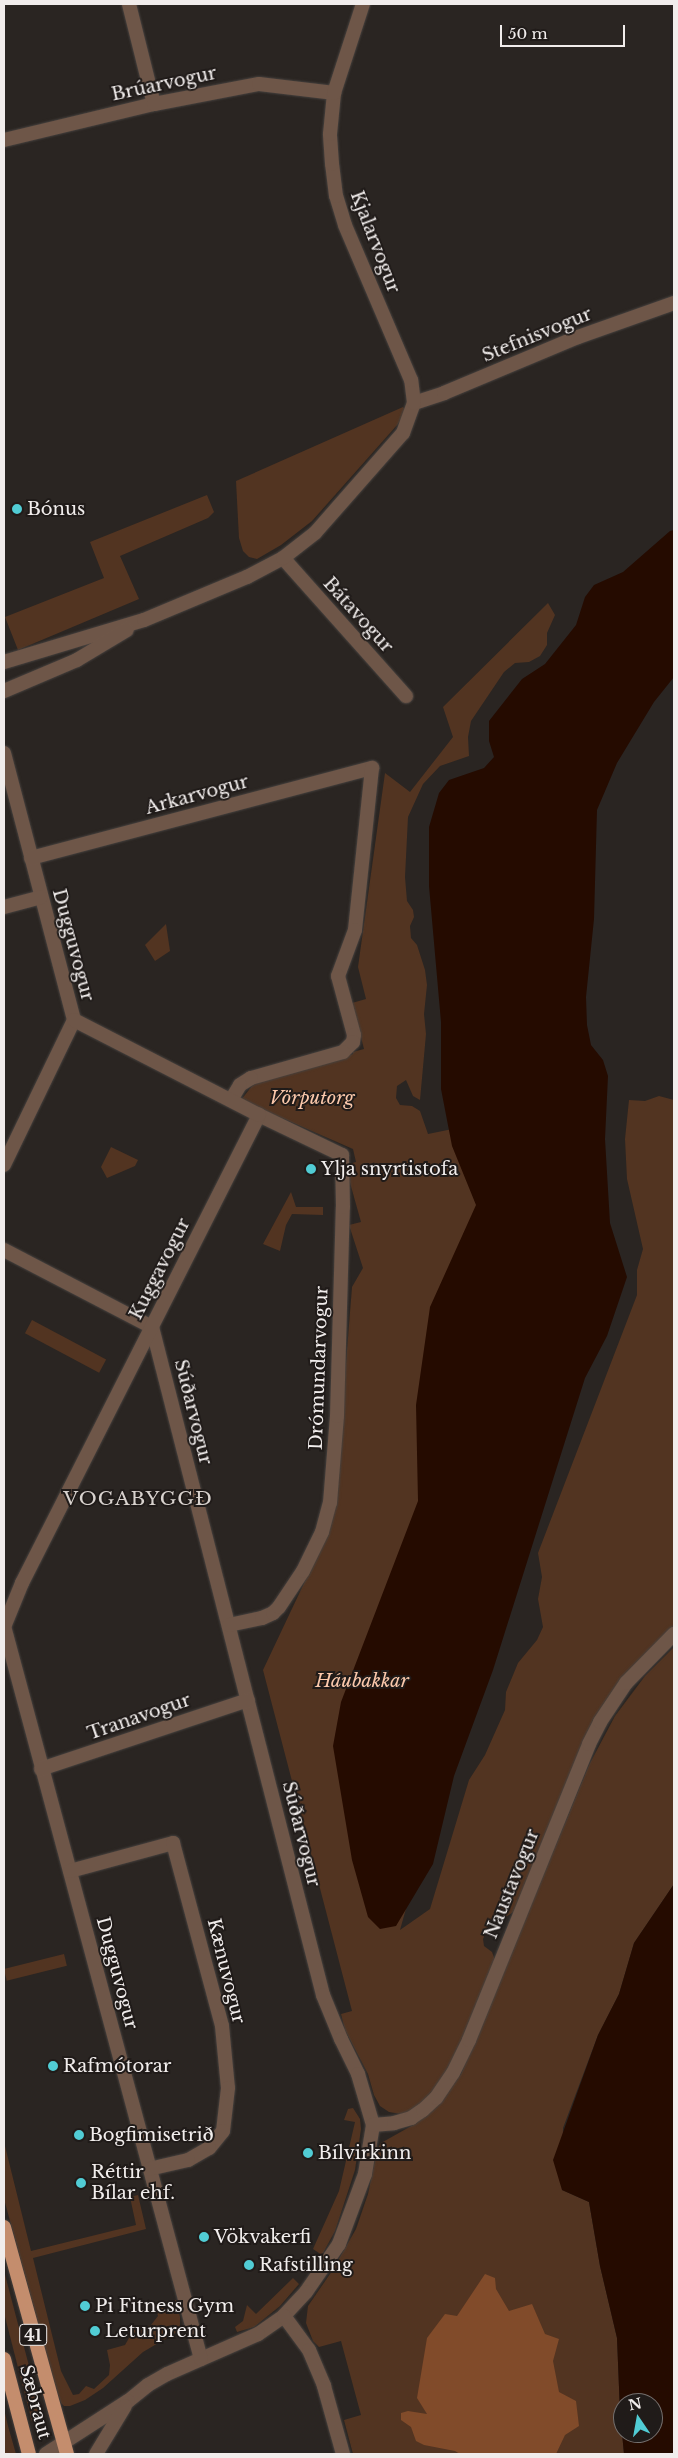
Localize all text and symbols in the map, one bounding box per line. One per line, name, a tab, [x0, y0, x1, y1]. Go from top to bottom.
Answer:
scale bar	[503, 15, 628, 47]
text: 50 m	[508, 24, 548, 43]
street label: Brúarvogur	[110, 62, 218, 106]
street label: Kjalarvogur	[346, 188, 404, 296]
street label: Stefnisvogur	[479, 303, 595, 367]
place label: Bónus	[27, 498, 85, 520]
marker: Bónus	[11, 503, 23, 515]
street label: Bátavogur	[319, 573, 397, 657]
street label: Arkarvogur	[143, 771, 251, 819]
street label: Dugguvogur	[48, 886, 98, 1004]
park label: Vörputorg	[270, 1087, 354, 1109]
place label: Ylja snyrtistofa	[321, 1158, 458, 1180]
marker: Ylja snyrtistofa	[305, 1163, 317, 1175]
street label: Kuggavogur	[125, 1215, 195, 1323]
street label: Drómundarvogur	[305, 1286, 333, 1450]
street label: Súðarvogur	[170, 1357, 216, 1467]
district label: VOGABYGGÐ	[62, 1488, 214, 1510]
park label: Háubakkar	[315, 1670, 409, 1692]
street label: Tranavogur	[85, 1689, 193, 1745]
street label: Súðarvogur	[278, 1779, 324, 1889]
street label: Naustavogur	[480, 1826, 544, 1942]
street label: Dugguvogur	[92, 1914, 142, 2032]
street label: Kænuvogur	[203, 1916, 249, 2026]
place label: Rafmótorar	[63, 2055, 171, 2077]
marker: Rafmótorar	[47, 2060, 59, 2072]
place label: Bogfimisetrið	[89, 2124, 214, 2146]
marker: Bogfimisetrið	[73, 2129, 85, 2141]
place label: Bílvirkinn	[318, 2142, 411, 2164]
marker: Bílvirkinn	[302, 2147, 314, 2159]
place label: Réttir Bílar ehf.	[91, 2162, 175, 2204]
marker: Réttir Bílar ehf.	[75, 2177, 87, 2189]
place label: Vökvakerfi	[214, 2226, 311, 2248]
marker: Vökvakerfi	[198, 2231, 210, 2243]
place label: Rafstilling	[259, 2254, 353, 2276]
marker: Rafstilling	[243, 2259, 255, 2271]
place label: Pi Fitness Gym	[95, 2295, 234, 2317]
marker: Pi Fitness Gym	[79, 2300, 91, 2312]
place label: Leturprent	[105, 2320, 206, 2342]
road number: 41	[18, 2322, 48, 2348]
marker: Leturprent	[89, 2325, 101, 2337]
street label: Sæbraut	[15, 2362, 55, 2442]
north arrow	[613, 2393, 663, 2443]
text: N	[627, 2394, 643, 2414]

